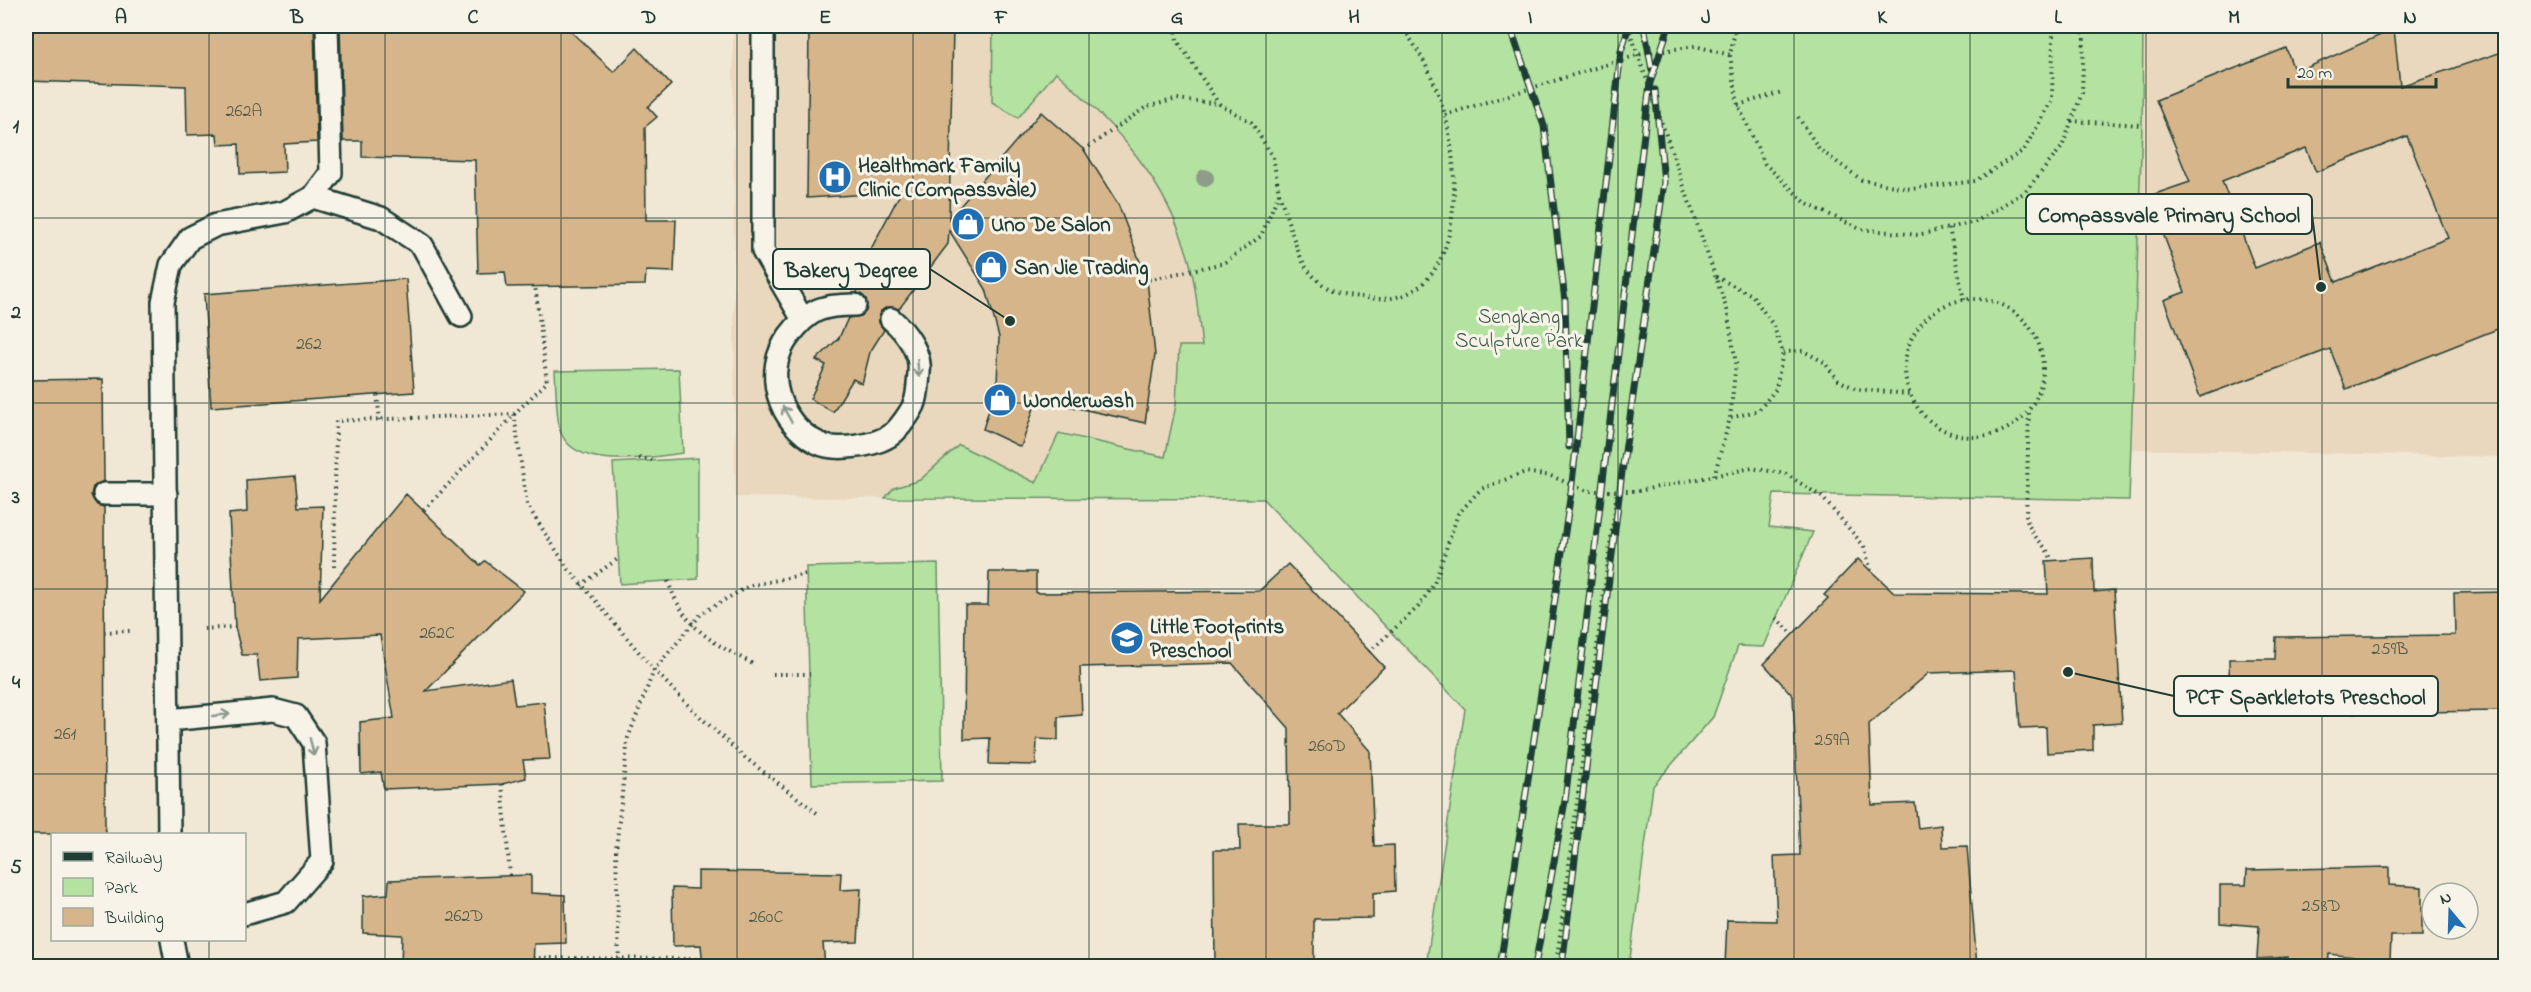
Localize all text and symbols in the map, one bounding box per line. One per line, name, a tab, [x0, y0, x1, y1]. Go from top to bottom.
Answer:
text: A	[115, 4, 127, 33]
text: B	[289, 4, 304, 33]
text: C	[468, 4, 479, 33]
text: D	[641, 4, 656, 33]
text: E	[819, 4, 831, 33]
text: F	[994, 4, 1008, 33]
text: G	[1171, 4, 1184, 33]
text: H	[1348, 4, 1360, 33]
text: I	[1528, 4, 1533, 33]
text: J	[1701, 4, 1711, 33]
text: K	[1877, 4, 1888, 33]
text: L	[2054, 4, 2062, 33]
text: M	[2228, 4, 2240, 33]
text: N	[2403, 4, 2417, 33]
scale bar	[2288, 51, 2436, 89]
text: 20 m	[2297, 61, 2332, 87]
house number: 262A	[226, 99, 262, 125]
text: 1	[13, 113, 20, 142]
place label: Healthmark Family Clinic (Compassvale)	[858, 152, 1037, 206]
hospital icon: Healthmark Family Clinic (Compassvale)	[817, 159, 853, 195]
callout: Compassvale Primary School	[2026, 194, 2312, 234]
text: Compassvale Primary School	[2038, 201, 2300, 234]
shop icon: Uno De Salon	[950, 206, 986, 242]
place label: Uno De Salon	[991, 211, 1111, 241]
callout: Bakery Degree	[773, 249, 930, 289]
shop icon: San Jie Trading	[973, 249, 1009, 285]
place label: San Jie Trading	[1014, 254, 1148, 286]
text: Bakery Degree	[783, 256, 919, 289]
text: 2	[10, 299, 21, 328]
park label: Sengkang Sculpture Park	[1455, 303, 1584, 357]
house number: 262	[296, 332, 322, 358]
one-way arrow	[913, 358, 924, 377]
shop icon: Wonderwash	[982, 382, 1018, 418]
place label: Wonderwash	[1023, 387, 1134, 417]
one-way arrow	[781, 406, 793, 423]
text: 3	[11, 484, 20, 513]
place label: Little Footprints Preschool	[1150, 613, 1285, 667]
school or university icon: Little Footprints Preschool	[1109, 620, 1145, 656]
house number: 262C	[419, 621, 455, 647]
house number: 259B	[2372, 637, 2408, 663]
text: 4	[12, 669, 21, 698]
callout: PCF Sparkletots Preschool	[2174, 676, 2438, 716]
text: PCF Sparkletots Preschool	[2186, 683, 2426, 715]
one-way arrow	[210, 709, 230, 720]
house number: 261	[54, 722, 77, 748]
house number: 259A	[1814, 728, 1850, 754]
house number: 260D	[1308, 734, 1346, 760]
one-way arrow	[307, 737, 318, 756]
legend	[51, 833, 246, 941]
text: Railway	[105, 846, 162, 872]
text: 5	[10, 854, 22, 883]
text: Park	[105, 876, 138, 902]
north arrow	[2420, 881, 2480, 941]
text: N	[2437, 886, 2455, 912]
house number: 258D	[2301, 894, 2341, 920]
house number: 262D	[444, 904, 484, 930]
house number: 260C	[749, 905, 783, 931]
text: Building	[104, 906, 164, 933]

